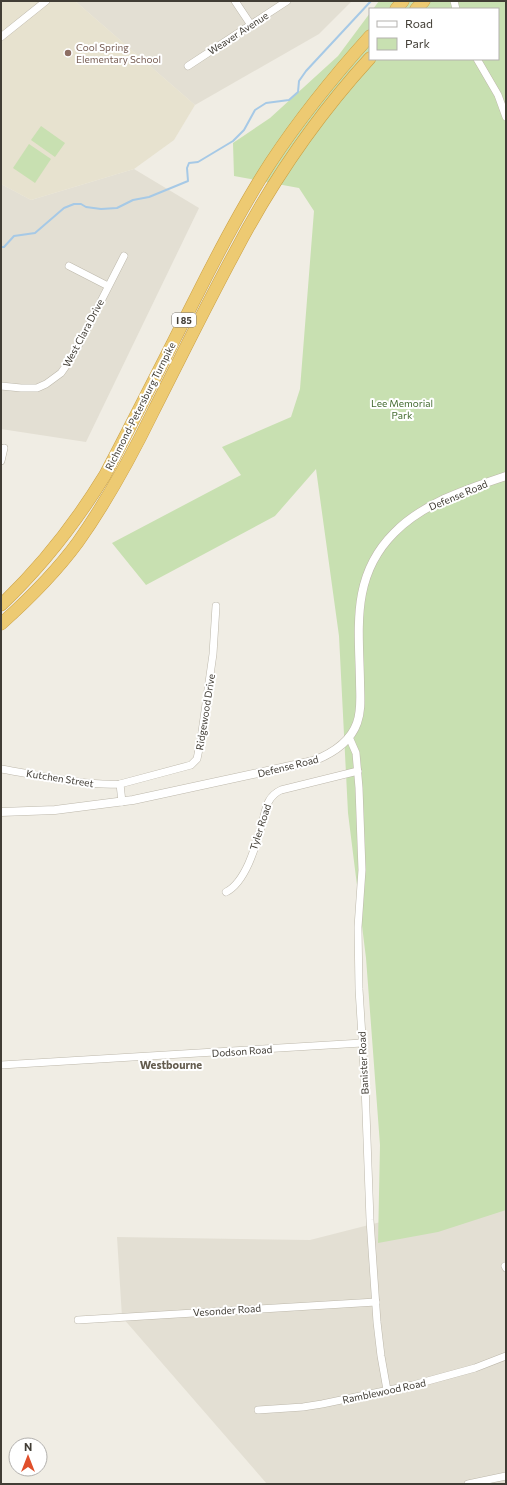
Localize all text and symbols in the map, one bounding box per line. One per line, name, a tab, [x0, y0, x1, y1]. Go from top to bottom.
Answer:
legend	[369, 8, 499, 60]
street label: Weaver Avenue	[206, 9, 270, 57]
text: Road	[405, 16, 433, 30]
text: Park	[405, 36, 431, 50]
place label: Cool Spring Elementary School	[76, 41, 161, 65]
marker: Cool Spring Elementary School	[63, 48, 73, 58]
street label: West Clara Drive	[60, 297, 106, 369]
road number: I 85	[172, 313, 196, 327]
street label: Richmond-Petersburg Turnpike	[102, 340, 178, 472]
park label: Lee Memorial Park	[371, 397, 433, 421]
street label: Defense Road	[427, 477, 489, 513]
street label: Ridgewood Drive	[193, 673, 217, 751]
street label: Defense Road	[256, 753, 320, 779]
street label: Kutchen Street	[25, 767, 95, 789]
street label: Tyler Road	[247, 802, 273, 852]
street label: Banister Road	[355, 1031, 371, 1095]
street label: Dodson Road	[211, 1043, 273, 1059]
district label: Westbourne	[140, 1058, 202, 1071]
street label: Vesonder Road	[193, 1302, 262, 1318]
street label: Ramblewood Road	[341, 1376, 427, 1406]
north arrow	[8, 1437, 48, 1477]
text: N	[24, 1440, 32, 1453]

